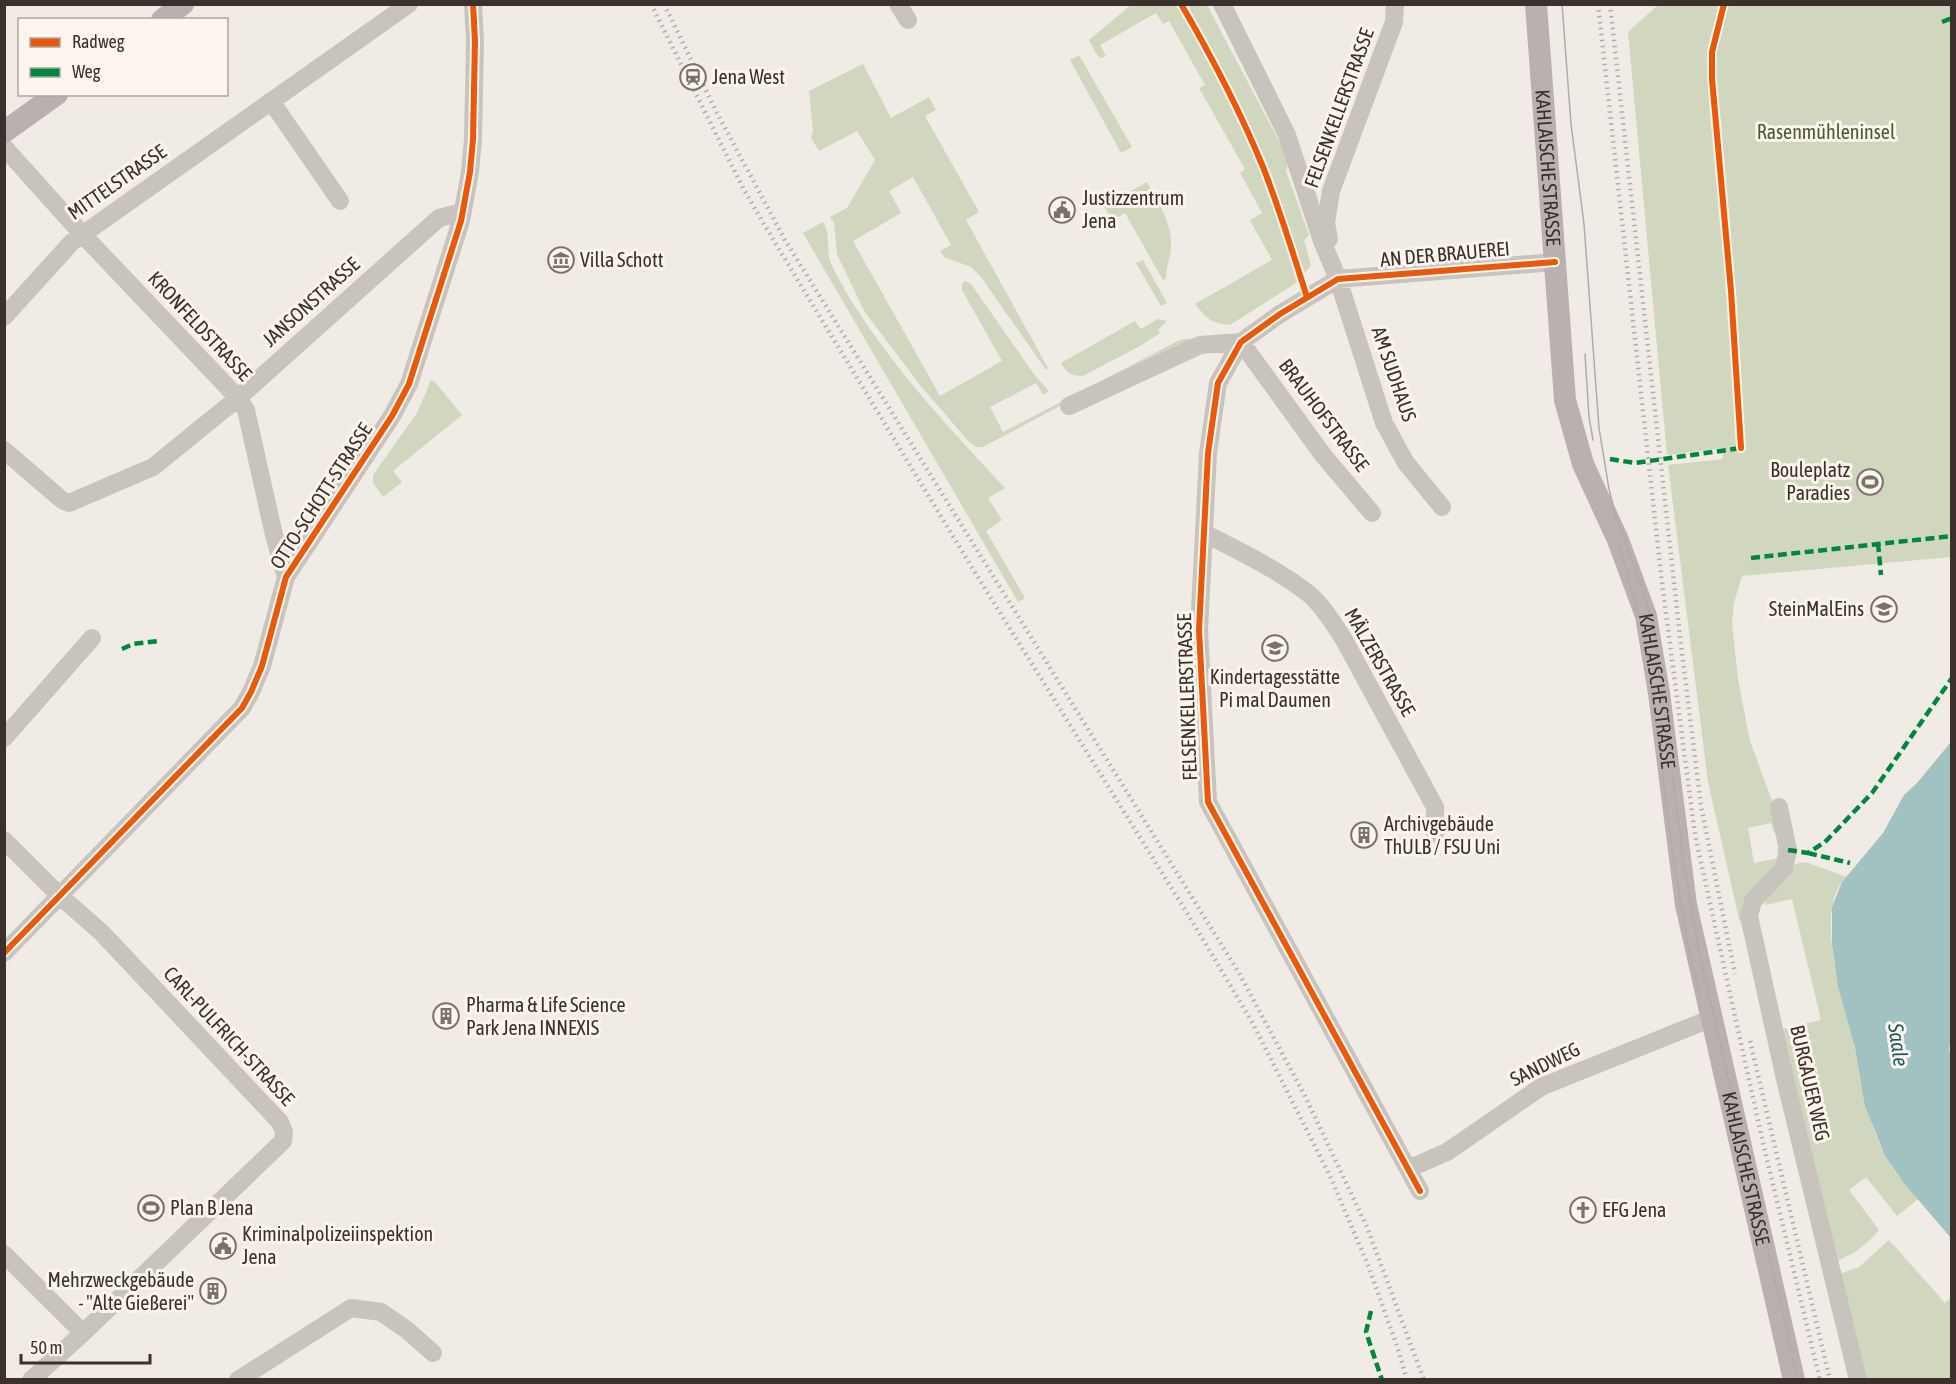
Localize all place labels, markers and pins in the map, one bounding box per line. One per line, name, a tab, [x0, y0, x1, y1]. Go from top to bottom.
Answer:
station icon: Jena West	[678, 62, 708, 92]
place label: Jena West	[712, 65, 785, 88]
place label: Justizzentrum Jena	[1082, 186, 1184, 232]
public building icon: Justizzentrum Jena	[1047, 195, 1077, 225]
museum icon: Villa Schott	[546, 245, 576, 275]
place label: Villa Schott	[580, 248, 664, 271]
place label: Bouleplatz Paradies	[1770, 458, 1850, 504]
sports icon: Bouleplatz Paradies	[1855, 467, 1885, 497]
school or university icon: SteinMalEins	[1869, 594, 1899, 624]
place label: SteinMalEins	[1769, 597, 1864, 620]
school or university icon: Kindertagesstätte Pi mal Daumen	[1260, 633, 1290, 663]
place label: Kindertagesstätte Pi mal Daumen	[1210, 665, 1340, 711]
place label: Archivgebäude ThULB / FSU Uni	[1384, 812, 1500, 858]
building icon: Archivgebäude ThULB / FSU Uni	[1349, 820, 1379, 850]
place label: Pharma & Life Science Park Jena INNEXIS	[466, 993, 626, 1039]
building icon: Pharma & Life Science Park Jena INNEXIS	[431, 1001, 461, 1031]
sports icon: Plan B Jena	[136, 1193, 166, 1223]
church icon: EFG Jena	[1568, 1195, 1598, 1225]
place label: Plan B Jena	[170, 1196, 254, 1219]
place label: EFG Jena	[1602, 1198, 1666, 1221]
place label: Kriminalpolizeiinspektion Jena	[242, 1222, 433, 1268]
public building icon: Kriminalpolizeiinspektion Jena	[208, 1231, 238, 1261]
place label: Mehrzweckgebäude - "Alte Gießerei"	[48, 1268, 194, 1314]
building icon: Mehrzweckgebäude - "Alte Gießerei"	[198, 1276, 228, 1306]

